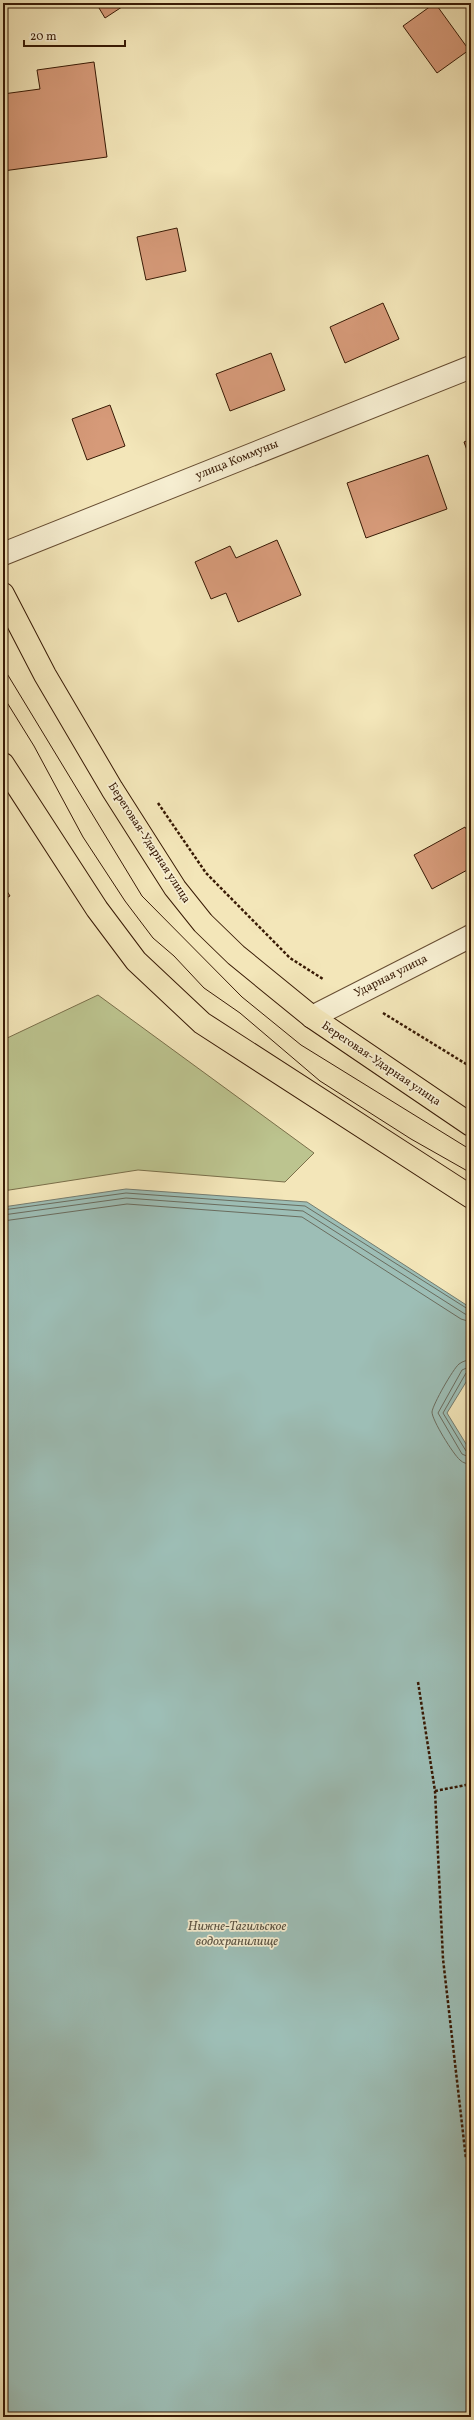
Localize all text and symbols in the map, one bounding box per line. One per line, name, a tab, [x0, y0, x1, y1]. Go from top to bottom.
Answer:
scale bar	[24, 22, 125, 48]
text: 20 m	[30, 29, 57, 45]
street label: улица Коммуны	[193, 436, 281, 484]
street label: Береговая-Ударная улица	[104, 780, 194, 906]
street label: Ударная улица	[352, 951, 430, 1001]
street label: Береговая-Ударная улица	[318, 1018, 444, 1110]
water label: Нижне-Тагильское водохранилище	[188, 1918, 286, 1951]

